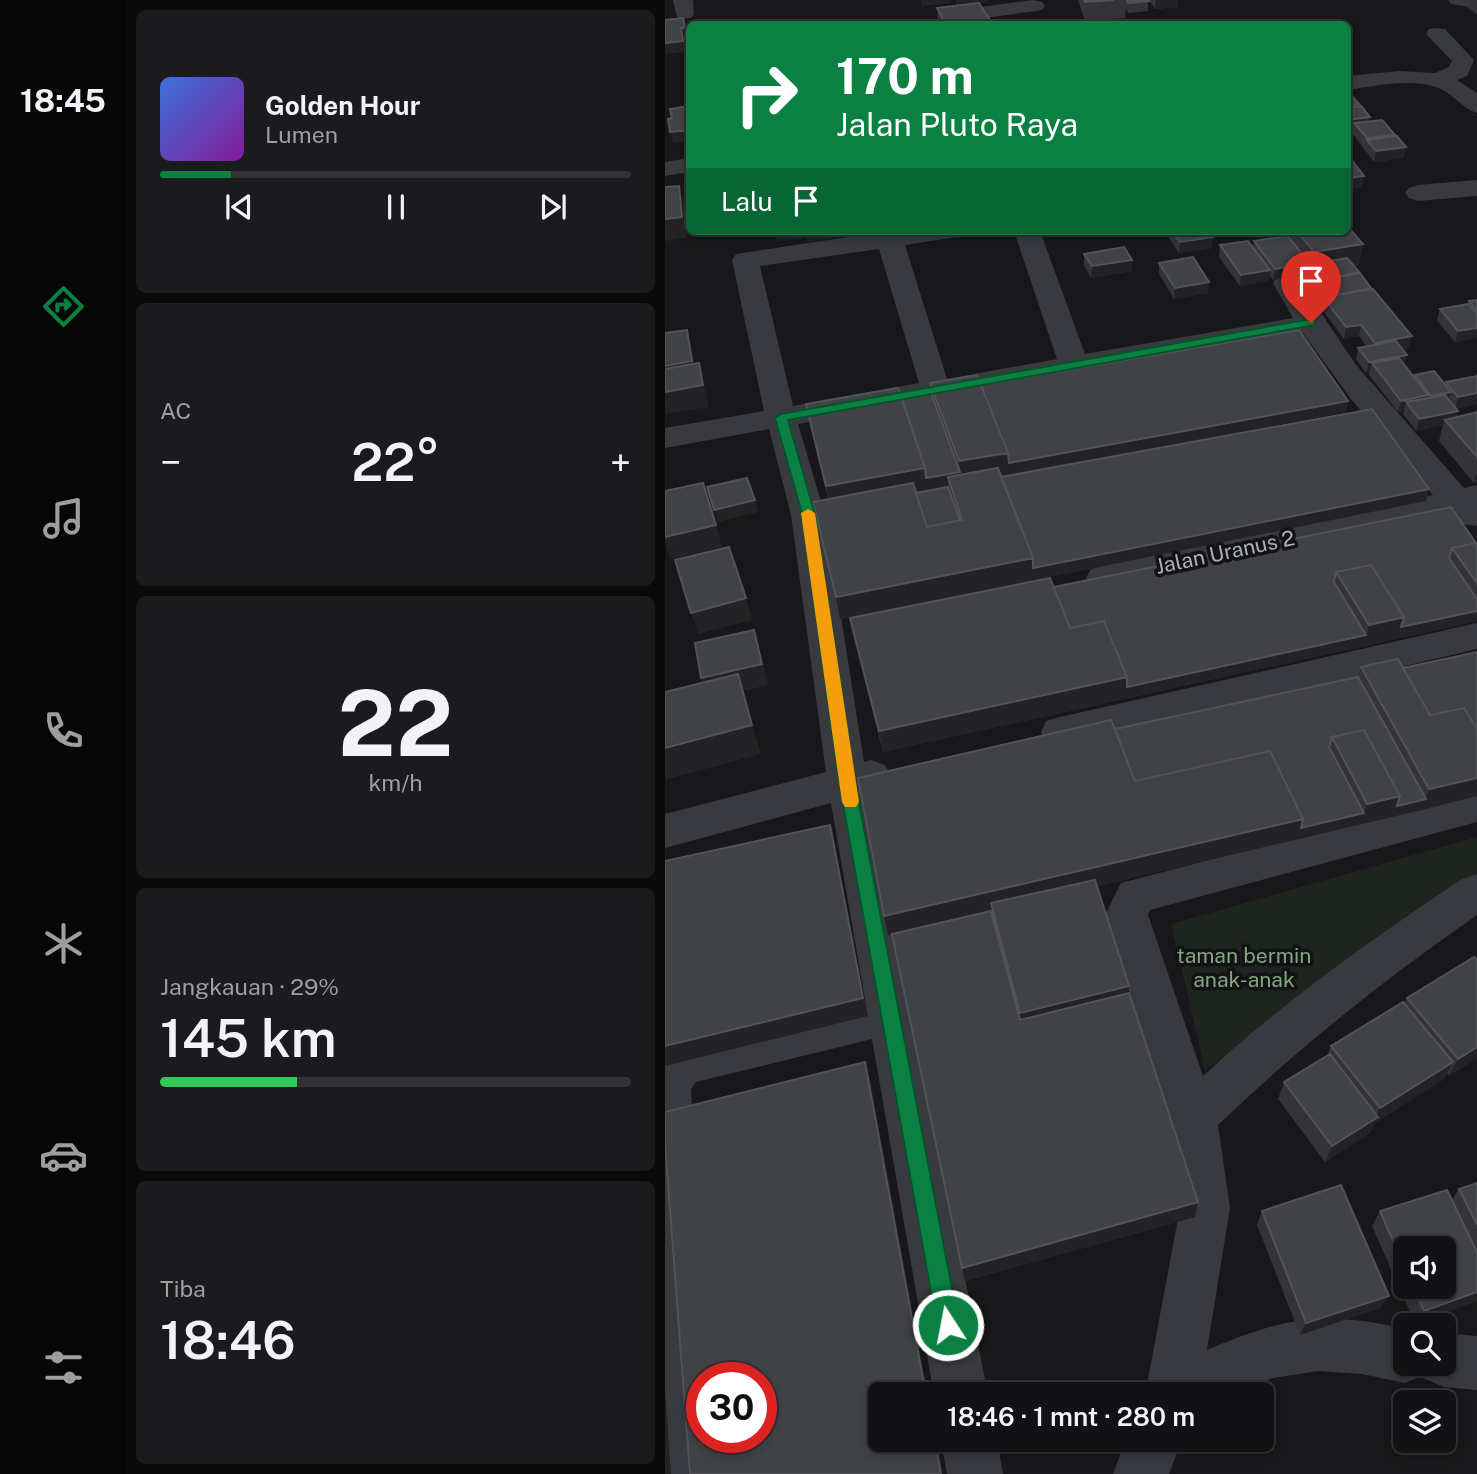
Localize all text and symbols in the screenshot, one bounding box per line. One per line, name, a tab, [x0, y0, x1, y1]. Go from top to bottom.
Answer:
text: 170 m	[836, 47, 974, 105]
icon: right	[721, 49, 812, 140]
text: 18:45	[20, 82, 106, 119]
text: Golden Hour	[265, 90, 420, 121]
text: Jalan Pluto Raya	[836, 106, 1078, 143]
text: Lumen	[265, 121, 338, 148]
icon: arrive	[787, 182, 825, 220]
text: Lalu	[721, 186, 773, 217]
icon: previous	[220, 188, 258, 226]
icon: pause	[377, 188, 415, 226]
icon: next	[534, 188, 572, 226]
pin	[1281, 251, 1341, 323]
icon: arrive	[1292, 262, 1330, 300]
icon: directions	[39, 282, 88, 331]
text: AC	[160, 397, 191, 424]
text: 22°	[351, 432, 440, 493]
text: −	[160, 440, 181, 485]
text: +	[610, 440, 631, 485]
icon: music	[39, 494, 88, 543]
street label: Jalan Uranus 2	[1153, 525, 1297, 579]
text: 22	[338, 670, 453, 776]
icon: phone	[39, 706, 88, 755]
text: km/h	[368, 769, 423, 796]
icon: climate	[39, 919, 88, 968]
park label: taman bermin anak-anak	[1177, 943, 1311, 992]
text: Jangkauan · 29%	[160, 973, 339, 1000]
text: 145 km	[160, 1008, 337, 1069]
icon: car	[39, 1131, 88, 1180]
map controls	[1393, 1236, 1456, 1453]
button: sound	[1393, 1236, 1456, 1299]
text: Tiba	[160, 1275, 206, 1302]
position arrow	[911, 1288, 985, 1362]
text: 18:46	[160, 1310, 296, 1371]
button: search	[1393, 1313, 1456, 1376]
icon: filters	[39, 1343, 88, 1392]
speed limit sign: 30	[686, 1362, 777, 1453]
button: layers	[1393, 1390, 1456, 1453]
text: 18:46 · 1 mnt · 280 m	[947, 1401, 1195, 1432]

